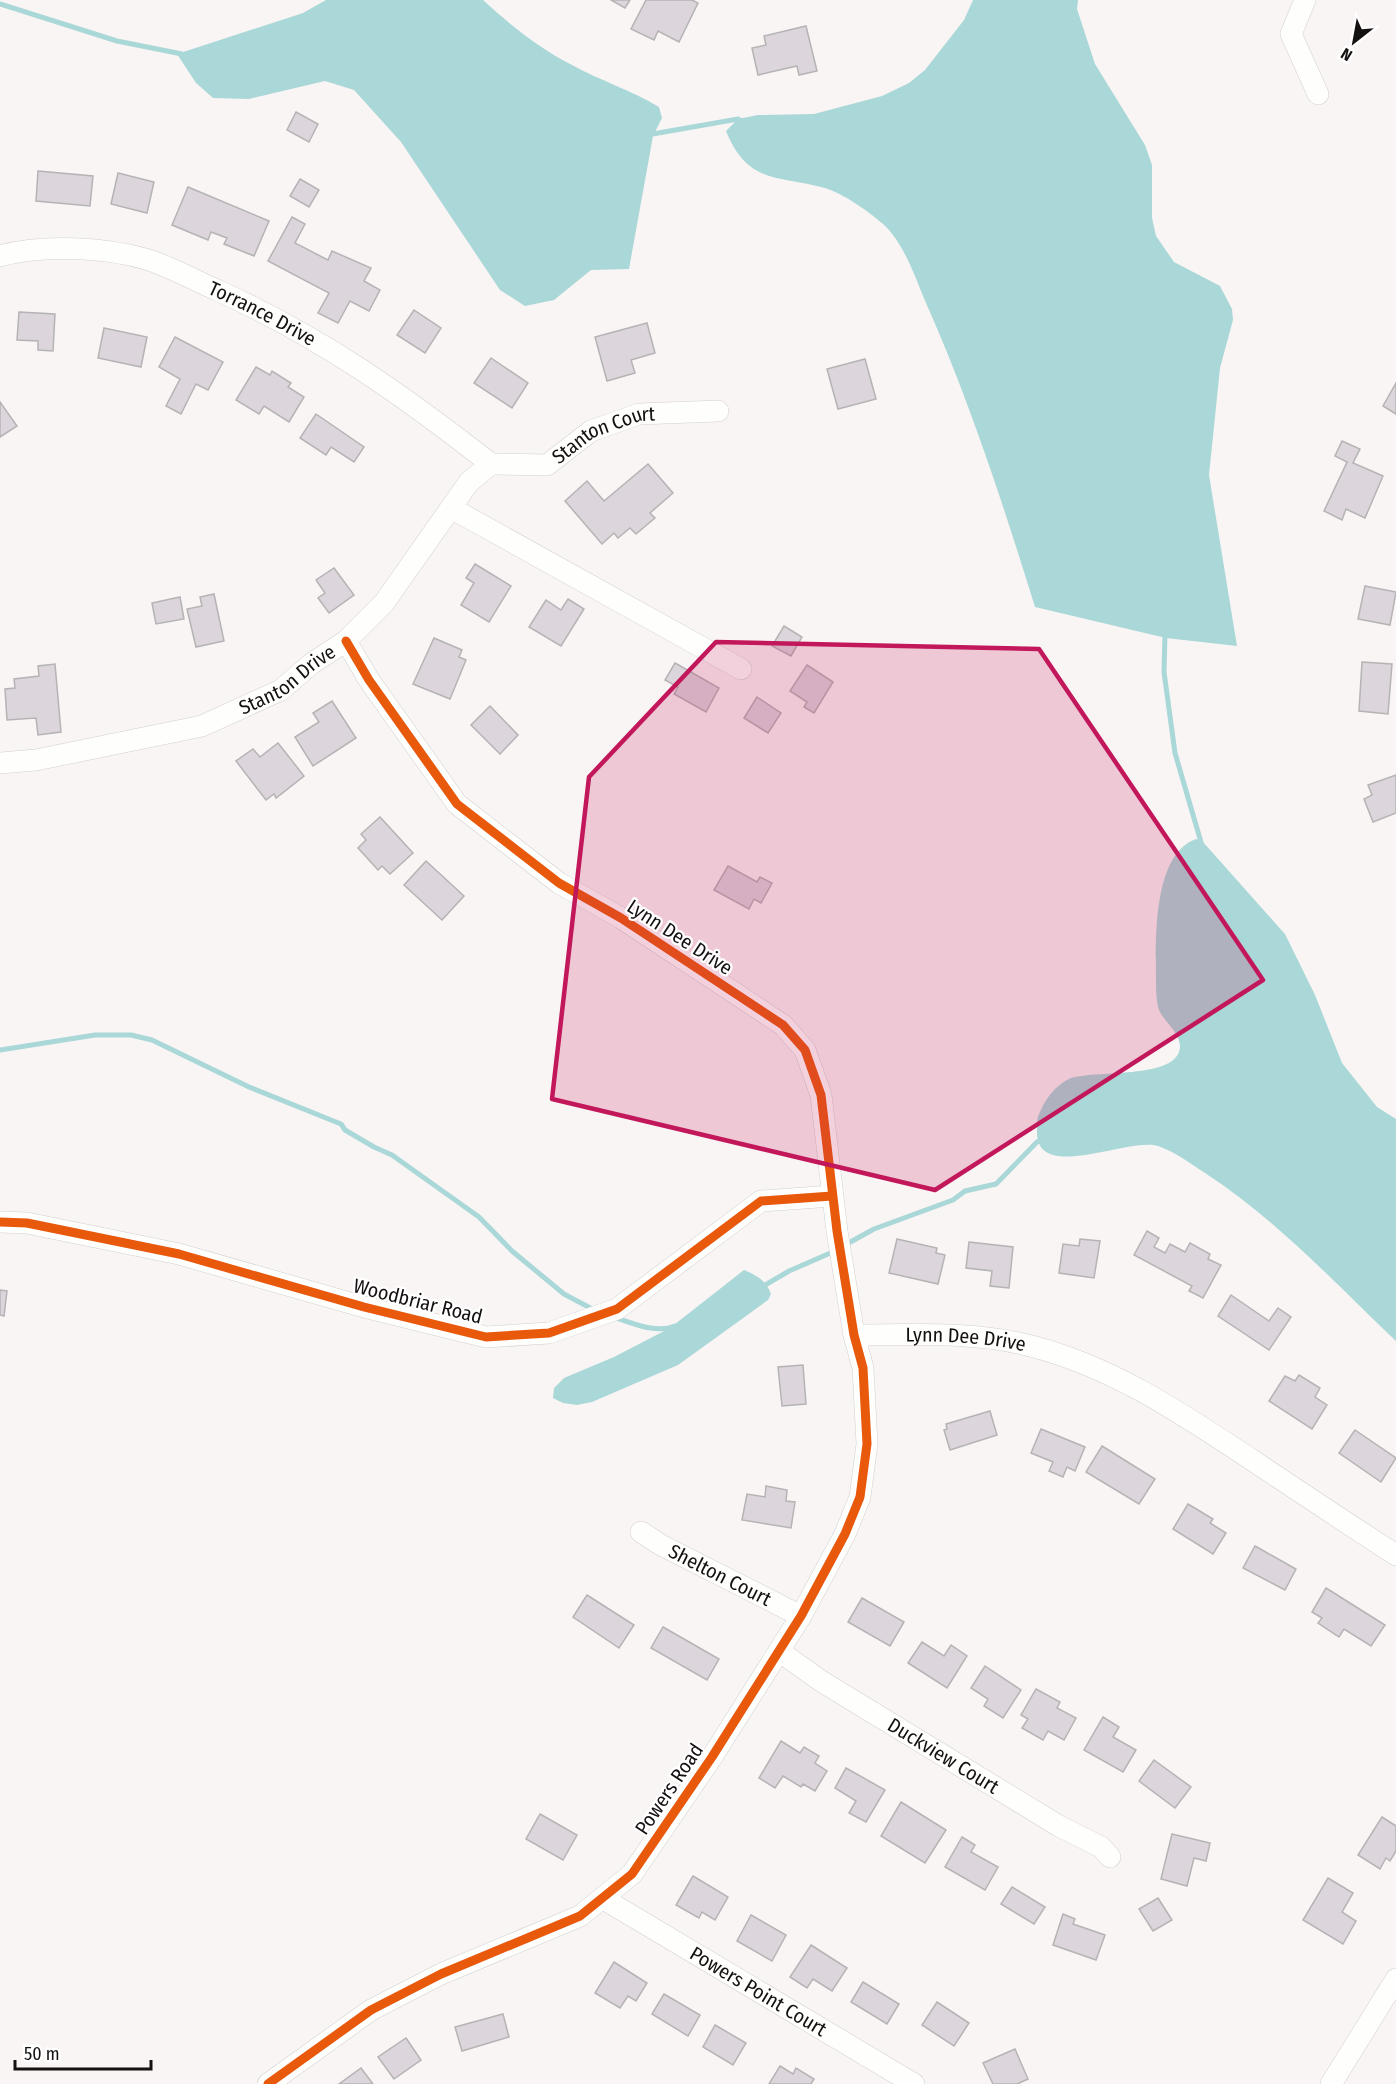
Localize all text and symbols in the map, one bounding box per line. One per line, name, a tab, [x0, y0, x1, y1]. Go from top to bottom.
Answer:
north arrow	[1324, 12, 1384, 72]
text: N	[1338, 44, 1356, 65]
street label: Torrance Drive	[205, 276, 320, 351]
street label: Stanton Court	[547, 401, 656, 469]
street label: Stanton Drive	[235, 639, 340, 720]
street label: Lynn Dee Drive	[623, 894, 737, 980]
street label: Woodbriar Road	[351, 1273, 485, 1329]
street label: Lynn Dee Drive	[906, 1323, 1028, 1356]
street label: Shelton Court	[665, 1539, 776, 1611]
street label: Duckview Court	[883, 1713, 1004, 1799]
street label: Powers Road	[630, 1739, 708, 1839]
street label: Powers Point Court	[686, 1941, 831, 2041]
scale bar	[15, 2033, 152, 2071]
text: 50 m	[24, 2043, 60, 2065]

